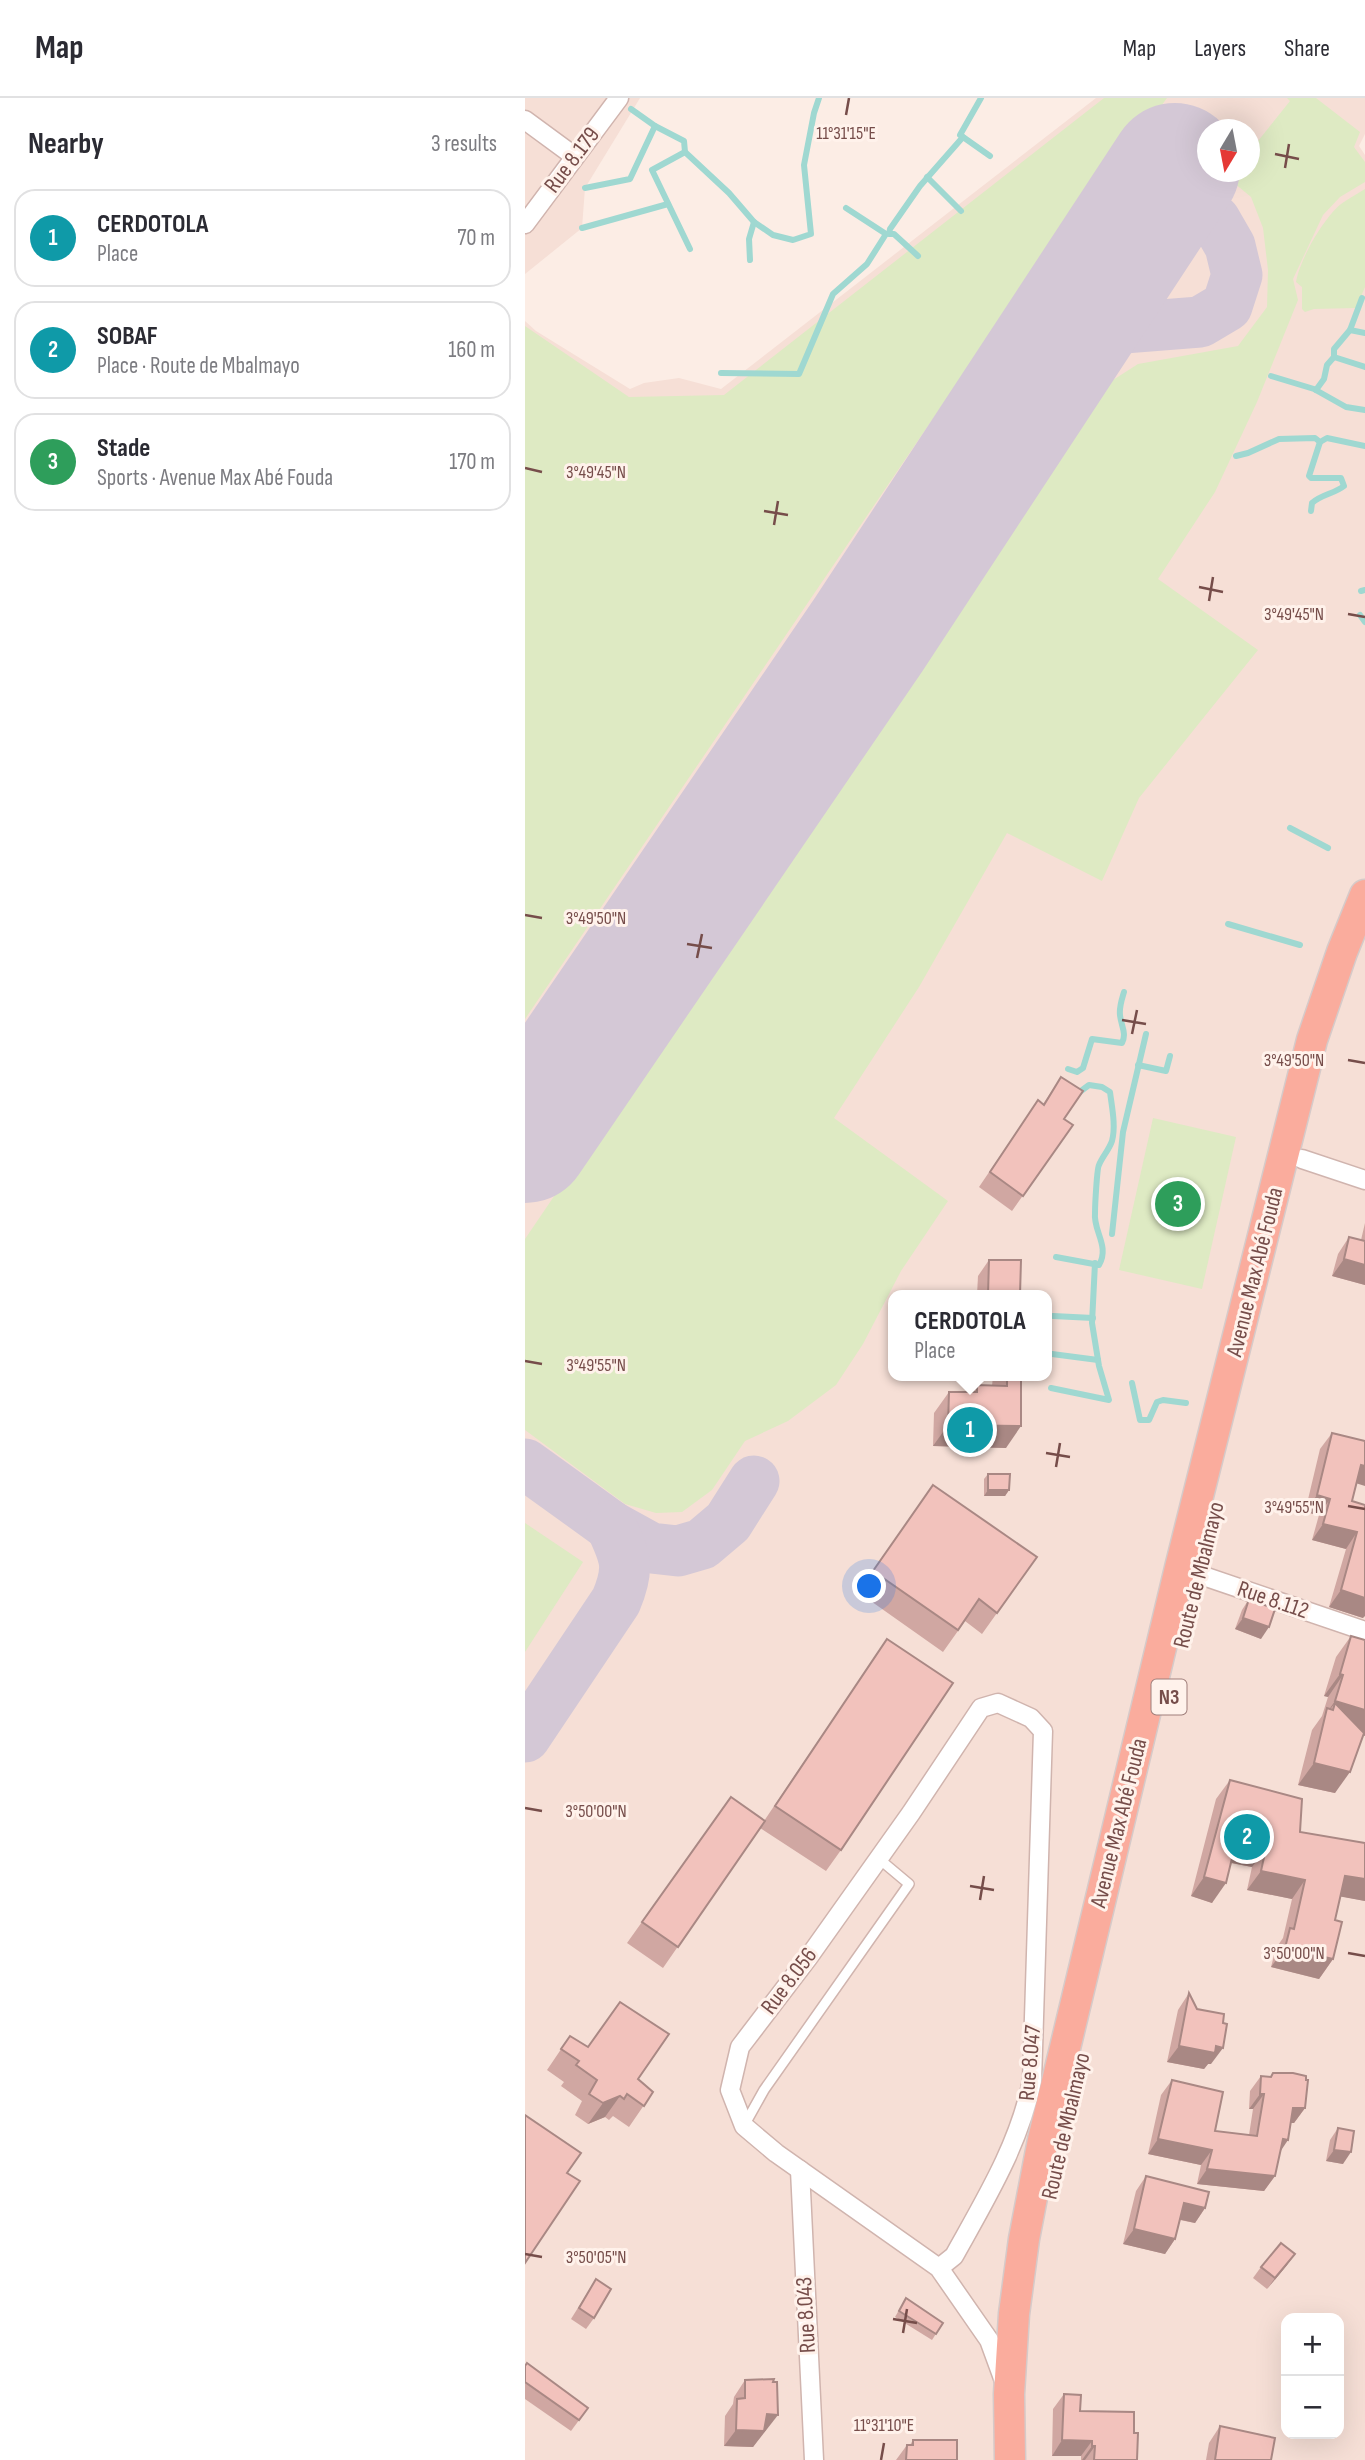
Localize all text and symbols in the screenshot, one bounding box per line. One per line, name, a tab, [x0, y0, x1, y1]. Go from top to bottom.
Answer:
text: Map	[35, 28, 84, 68]
text: Map	[1123, 34, 1156, 63]
text: Layers	[1194, 34, 1246, 63]
text: Share	[1284, 34, 1330, 63]
north arrow	[1197, 119, 1260, 182]
street label: Rue 8.179	[538, 122, 606, 198]
text: 11°31'15"E	[816, 123, 876, 144]
text: Nearby	[28, 126, 104, 162]
text: 3 results	[431, 130, 497, 158]
text: CERDOTOLA	[97, 209, 208, 240]
text: 1	[48, 224, 58, 252]
text: 70 m	[457, 224, 495, 252]
text: Place	[97, 240, 138, 268]
text: SOBAF	[97, 321, 158, 352]
text: 2	[48, 336, 58, 364]
text: 160 m	[448, 336, 495, 364]
text: Place · Route de Mbalmayo	[97, 352, 300, 380]
text: Stade	[97, 433, 150, 464]
text: 3	[48, 448, 58, 476]
text: 170 m	[449, 448, 495, 476]
text: 3°49'45"N	[566, 462, 626, 483]
text: Sports · Avenue Max Abé Fouda	[97, 464, 333, 492]
text: 3°49'45"N	[1264, 604, 1324, 625]
text: 3°49'50"N	[566, 908, 626, 929]
text: 3°49'50"N	[1264, 1050, 1324, 1071]
pin: 3	[1155, 1178, 1201, 1230]
street label: Avenue Max Abé Fouda	[1220, 1185, 1290, 1360]
popup	[888, 1290, 1052, 1381]
text: CERDOTOLA	[914, 1306, 1026, 1337]
text: Place	[914, 1337, 956, 1365]
text: 3°49'55"N	[566, 1355, 626, 1376]
pin: 1	[947, 1404, 993, 1456]
text: 3°49'55"N	[1264, 1497, 1324, 1518]
street label: Route de Mbalmayo	[1167, 1499, 1231, 1651]
your location	[852, 1569, 886, 1603]
street label: Rue 8.112	[1234, 1575, 1312, 1625]
road number: N3	[1151, 1680, 1187, 1714]
street label: Avenue Max Abé Fouda	[1084, 1736, 1154, 1911]
text: 3°50'00"N	[565, 1801, 627, 1822]
pin: 2	[1224, 1811, 1270, 1863]
street label: Rue 8.056	[755, 1942, 823, 2020]
text: 3°50'00"N	[1263, 1943, 1325, 1964]
street label: Rue 8.047	[1013, 2024, 1047, 2102]
street label: Route de Mbalmayo	[1036, 2050, 1096, 2202]
text: 3°50'05"N	[566, 2247, 626, 2268]
street label: Rue 8.043	[790, 2276, 822, 2354]
map controls	[1281, 2313, 1344, 2439]
button: +	[1281, 2313, 1344, 2376]
button: −	[1281, 2376, 1344, 2439]
text: 11°31'10"E	[854, 2415, 914, 2436]

